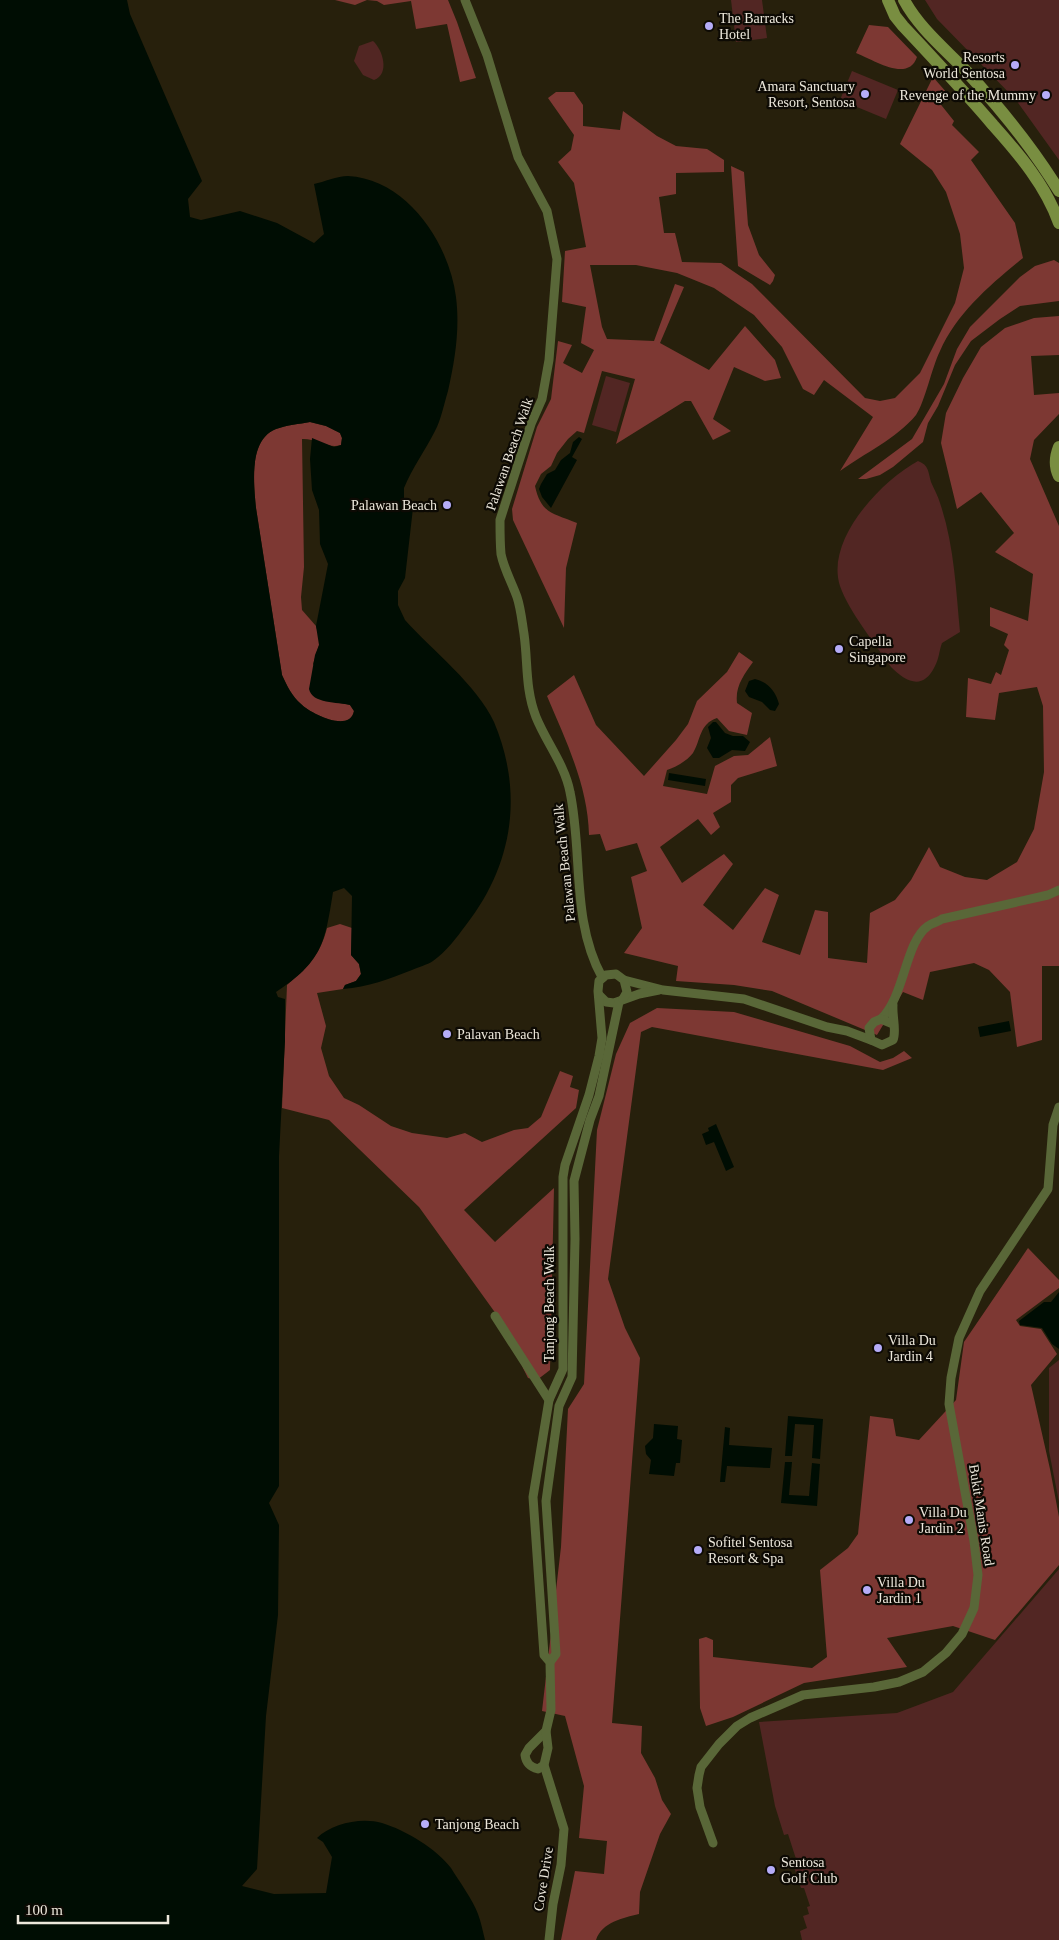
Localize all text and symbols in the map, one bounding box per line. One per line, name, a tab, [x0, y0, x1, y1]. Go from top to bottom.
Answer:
place label: The Barracks Hotel	[719, 11, 794, 42]
marker: The Barracks Hotel	[703, 20, 715, 32]
place label: Resorts World Sentosa	[923, 50, 1006, 81]
marker: Resorts World Sentosa	[1009, 59, 1021, 71]
place label: Amara Sanctuary Resort, Sentosa	[757, 79, 856, 110]
marker: Amara Sanctuary Resort, Sentosa	[859, 88, 871, 100]
place label: Revenge of the Mummy	[900, 88, 1036, 103]
marker: Revenge of the Mummy	[1040, 89, 1052, 101]
street label: Palawan Beach Walk	[483, 396, 536, 513]
place label: Palawan Beach	[351, 498, 437, 513]
marker: Palawan Beach	[441, 499, 453, 511]
place label: Capella Singapore	[849, 634, 906, 665]
marker: Capella Singapore	[833, 643, 845, 655]
street label: Palawan Beach Walk	[551, 803, 578, 923]
place label: Palavan Beach	[457, 1027, 540, 1042]
marker: Palavan Beach	[441, 1028, 453, 1040]
street label: Tanjong Beach Walk	[542, 1246, 557, 1362]
place label: Villa Du Jardin 4	[888, 1333, 936, 1364]
marker: Villa Du Jardin 4	[872, 1342, 884, 1354]
street label: Bukit Manis Road	[966, 1463, 997, 1567]
place label: Villa Du Jardin 2	[919, 1505, 967, 1536]
marker: Villa Du Jardin 2	[903, 1514, 915, 1526]
place label: Sofitel Sentosa Resort & Spa	[708, 1535, 793, 1566]
marker: Sofitel Sentosa Resort & Spa	[692, 1544, 704, 1556]
place label: Villa Du Jardin 1	[877, 1575, 925, 1606]
marker: Villa Du Jardin 1	[861, 1584, 873, 1596]
place label: Tanjong Beach	[435, 1817, 519, 1832]
marker: Tanjong Beach	[419, 1818, 431, 1830]
street label: Cove Drive	[531, 1846, 556, 1912]
place label: Sentosa Golf Club	[781, 1855, 837, 1886]
marker: Sentosa Golf Club	[765, 1864, 777, 1876]
scale bar	[18, 1892, 168, 1924]
text: 100 m	[25, 1902, 63, 1918]

